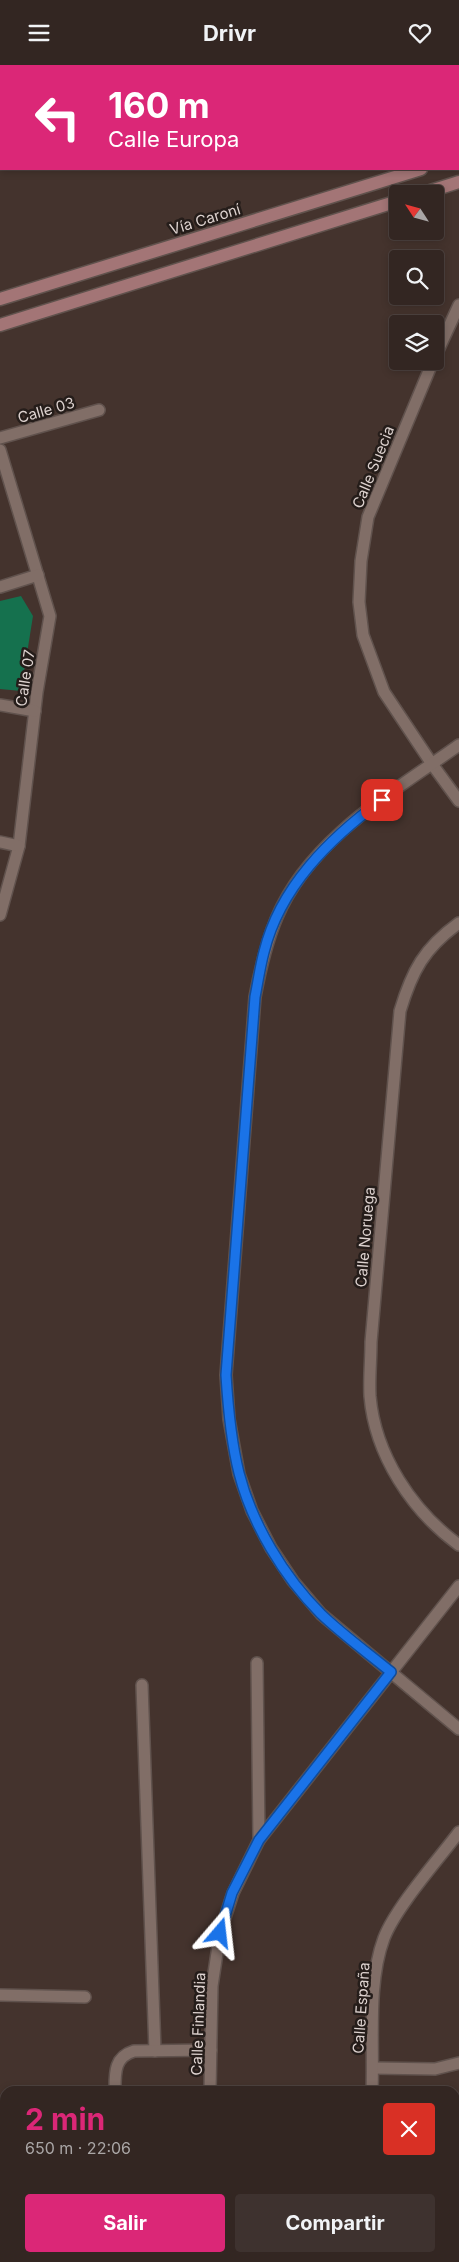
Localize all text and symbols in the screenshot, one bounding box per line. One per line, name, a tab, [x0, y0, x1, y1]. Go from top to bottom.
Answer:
icon: menu	[25, 19, 53, 47]
icon: heart	[406, 19, 434, 47]
text: Drivr	[203, 20, 256, 46]
text: 160 m	[108, 84, 210, 126]
icon: left	[25, 85, 90, 150]
text: Calle Europa	[108, 126, 239, 152]
north arrow	[389, 185, 444, 240]
map controls	[389, 185, 444, 370]
street label: Vía Caroní	[167, 199, 243, 239]
button: search	[389, 250, 444, 305]
button: layers	[389, 315, 444, 370]
street label: Calle 03	[15, 393, 77, 427]
street label: Calle Suecia	[348, 423, 398, 511]
street label: Calle 07	[11, 648, 39, 708]
pin	[361, 779, 403, 821]
icon: arrive	[368, 786, 396, 814]
street label: Calle Noruega	[351, 1186, 379, 1288]
position arrow	[193, 1906, 245, 1958]
street label: Calle España	[348, 1962, 374, 2054]
street label: Calle Finlandia	[187, 1972, 209, 2076]
text: 2 min	[25, 2101, 105, 2137]
button: close	[383, 2103, 435, 2155]
text: 650 m · 22:06	[25, 2138, 131, 2158]
button: Salir	[25, 2194, 225, 2252]
button: Compartir	[235, 2194, 435, 2252]

